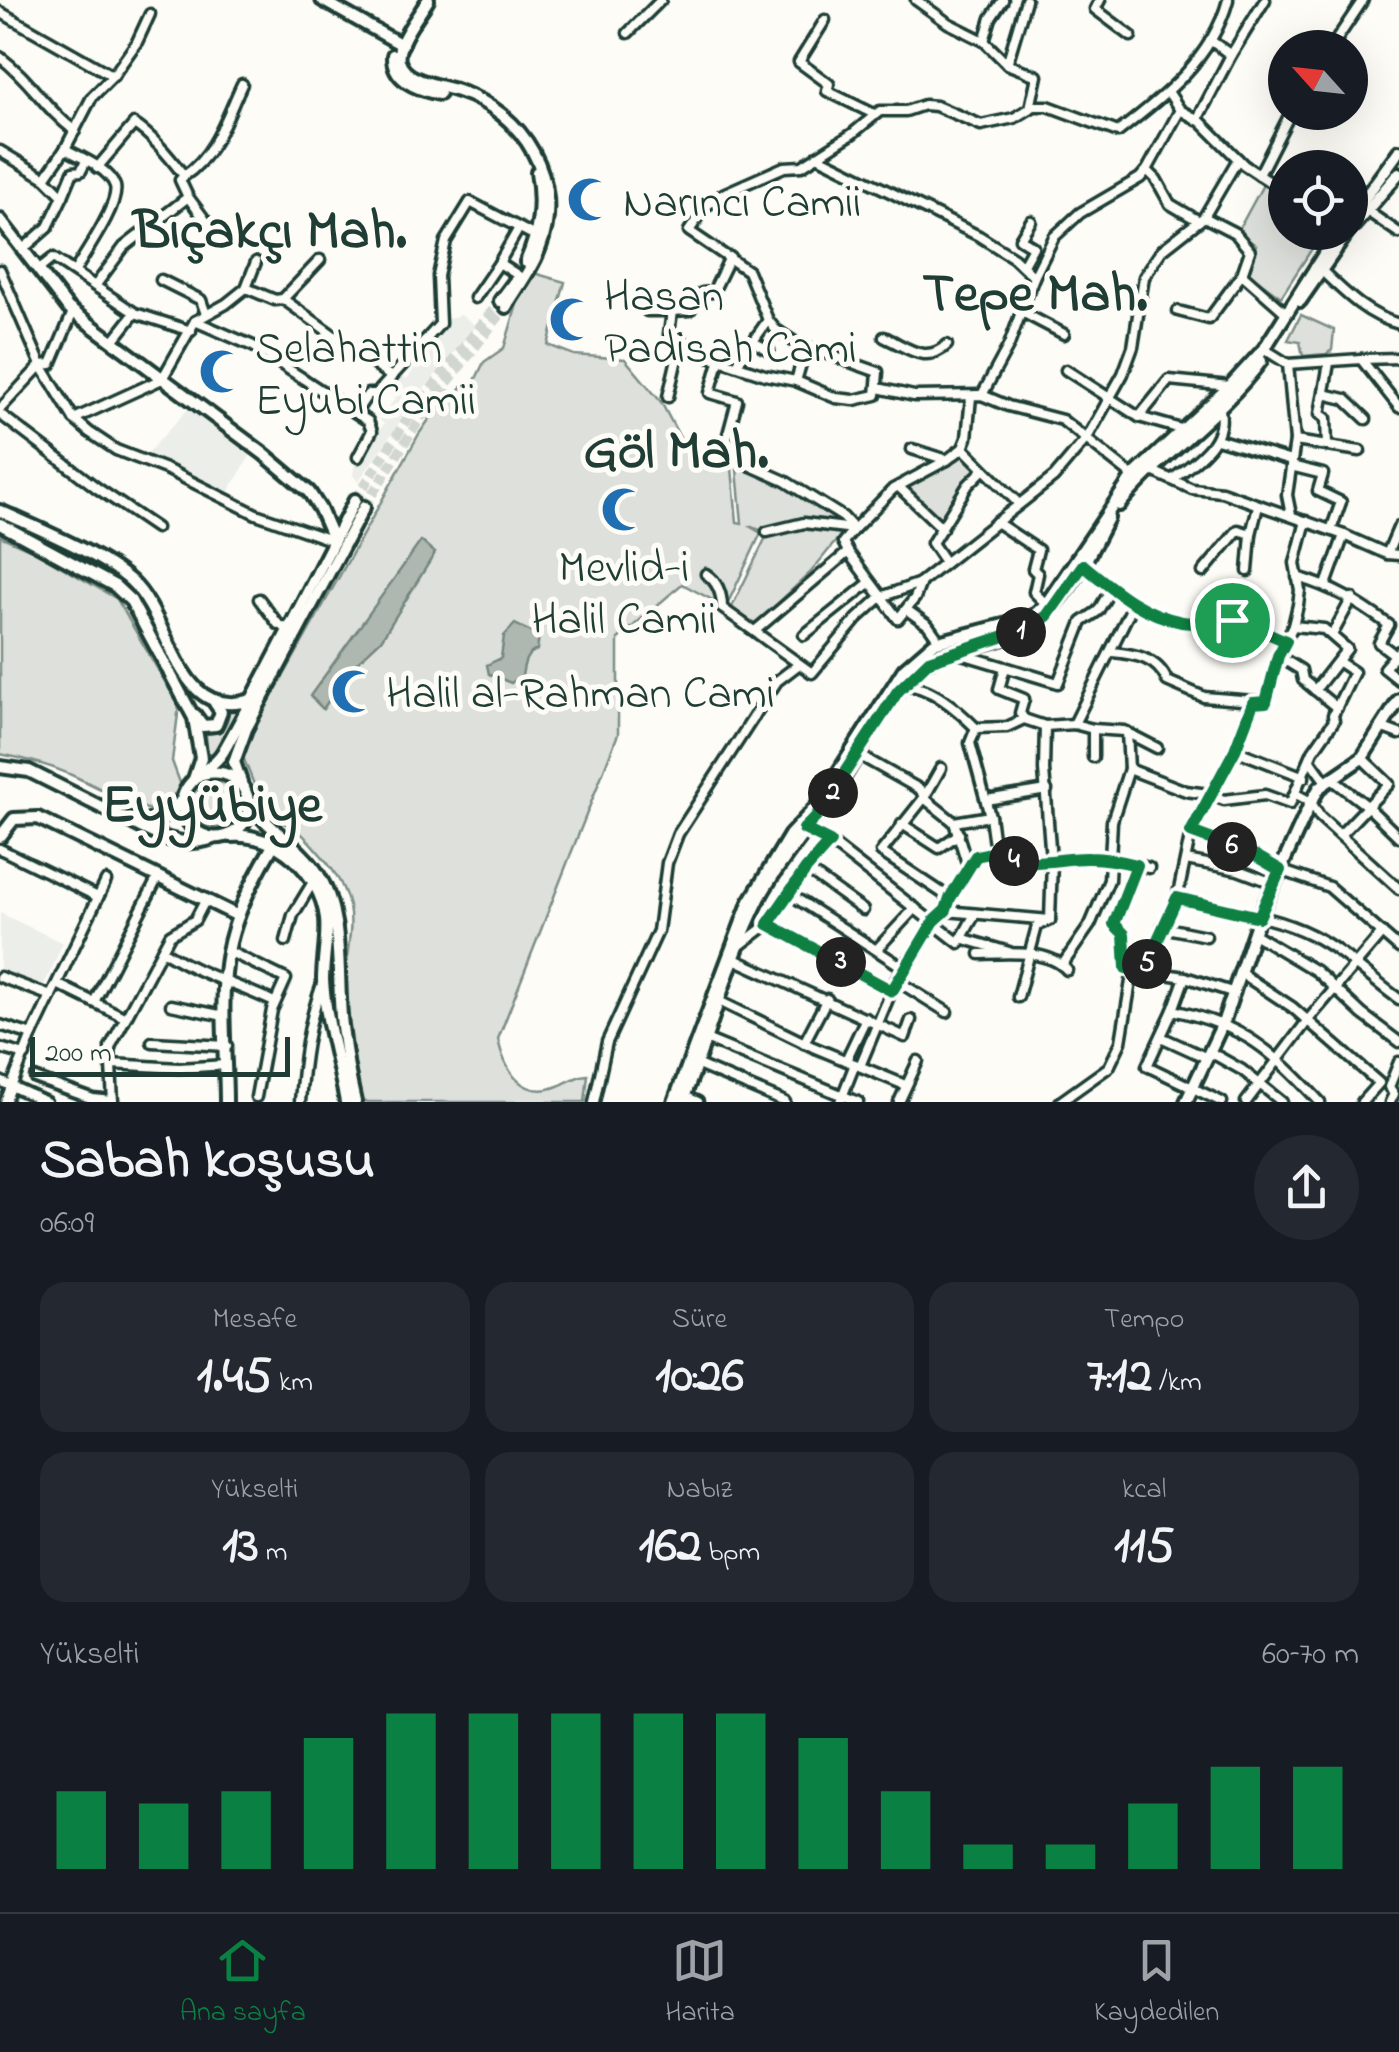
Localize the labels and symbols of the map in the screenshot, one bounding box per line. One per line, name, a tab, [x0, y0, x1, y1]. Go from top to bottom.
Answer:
north arrow	[1268, 30, 1368, 130]
place label: Narıncı Camii	[623, 172, 861, 238]
mosque icon: Narıncı Camii	[566, 176, 614, 224]
district label: Bıçakçı Mah.	[131, 194, 407, 274]
district label: Tepe Mah.	[923, 257, 1147, 337]
place label: Hasan Padisah Cami	[604, 266, 857, 384]
mosque icon: Hasan Padisah Cami	[547, 296, 595, 344]
place label: Selahattin Eyubi Camii	[255, 318, 476, 436]
mosque icon: Selahattin Eyubi Camii	[198, 348, 246, 396]
district label: Göl Mah.	[584, 414, 768, 494]
mosque icon: Mevlid-i Halil Camii	[600, 485, 648, 533]
place label: Mevlid-i Halil Camii	[531, 537, 717, 655]
pin	[1190, 578, 1275, 663]
pin: 1	[996, 607, 1046, 657]
place label: Halil al-Rahman Cami	[386, 663, 775, 729]
mosque icon: Halil al-Rahman Cami	[329, 667, 377, 715]
district label: Eyyübiye	[102, 768, 323, 848]
pin: 2	[808, 768, 858, 818]
pin: 6	[1207, 822, 1257, 872]
pin: 4	[989, 836, 1039, 886]
pin: 3	[816, 937, 866, 987]
pin: 5	[1122, 939, 1172, 989]
scale bar	[30, 1032, 290, 1076]

